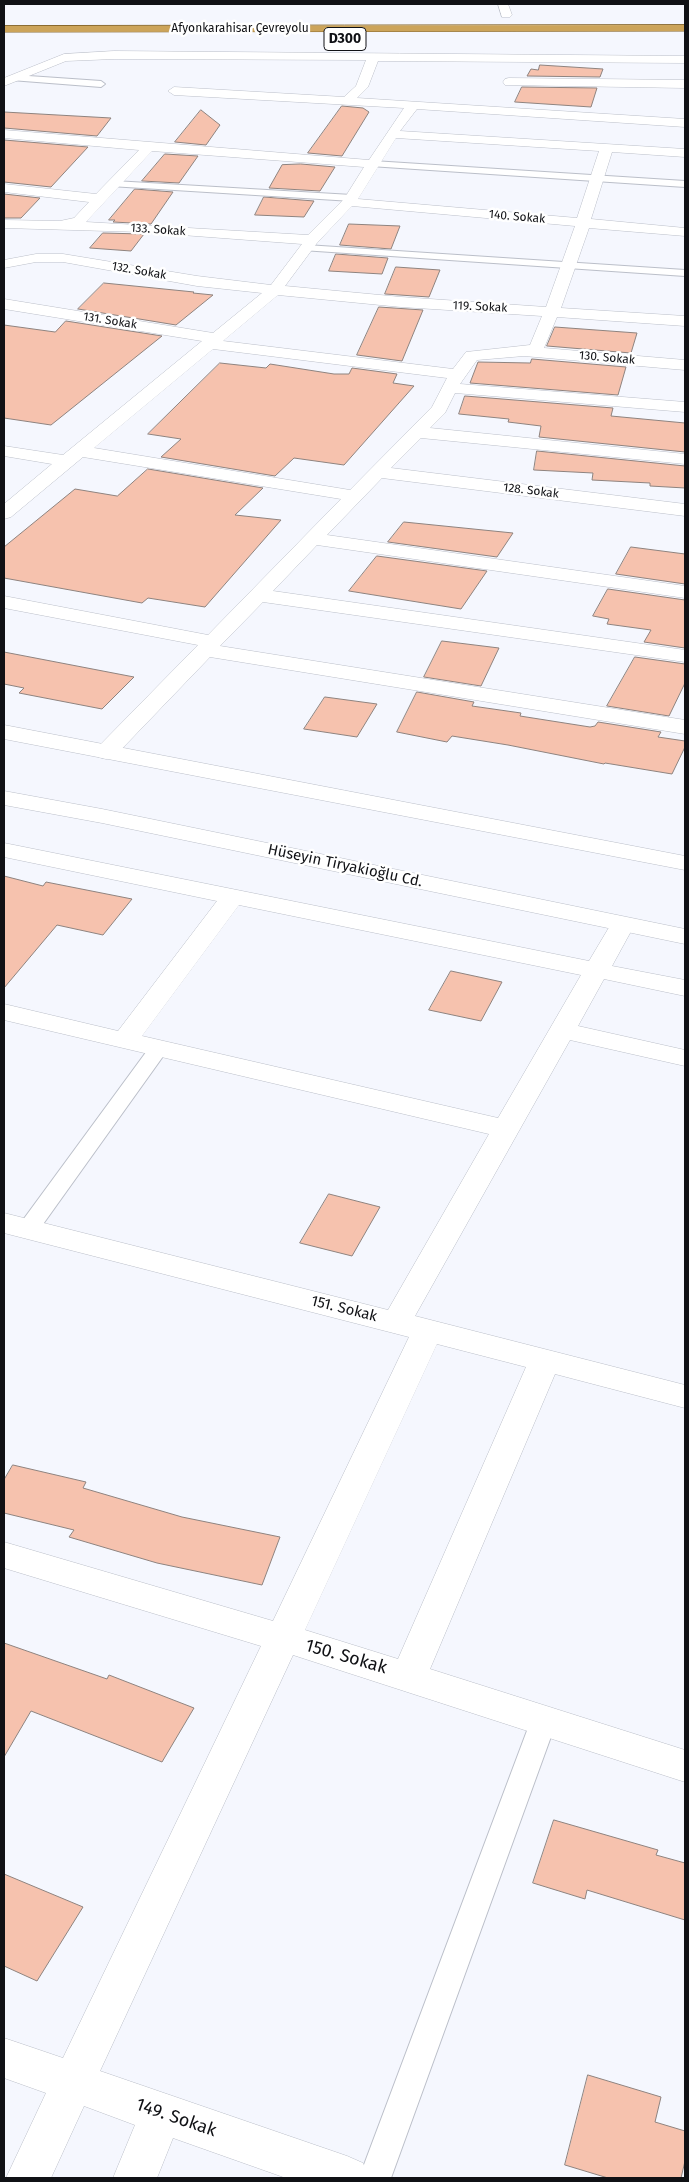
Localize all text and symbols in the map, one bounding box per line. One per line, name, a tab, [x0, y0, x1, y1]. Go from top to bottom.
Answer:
street label: Afyonkarahisar Çevreyolu	[171, 22, 309, 36]
road number: D300	[324, 28, 366, 50]
street label: 140. Sokak	[488, 207, 546, 227]
street label: 133. Sokak	[130, 221, 186, 239]
street label: 132. Sokak	[111, 259, 167, 283]
street label: 119. Sokak	[452, 298, 508, 316]
street label: 131. Sokak	[82, 310, 138, 332]
street label: 130. Sokak	[578, 348, 636, 368]
street label: 128. Sokak	[502, 480, 560, 502]
street label: Hüseyin Tiryakioğlu Cd.	[266, 841, 424, 891]
street label: 151. Sokak	[309, 1292, 379, 1326]
street label: 150. Sokak	[303, 1635, 389, 1679]
street label: 149. Sokak	[133, 2094, 219, 2142]

